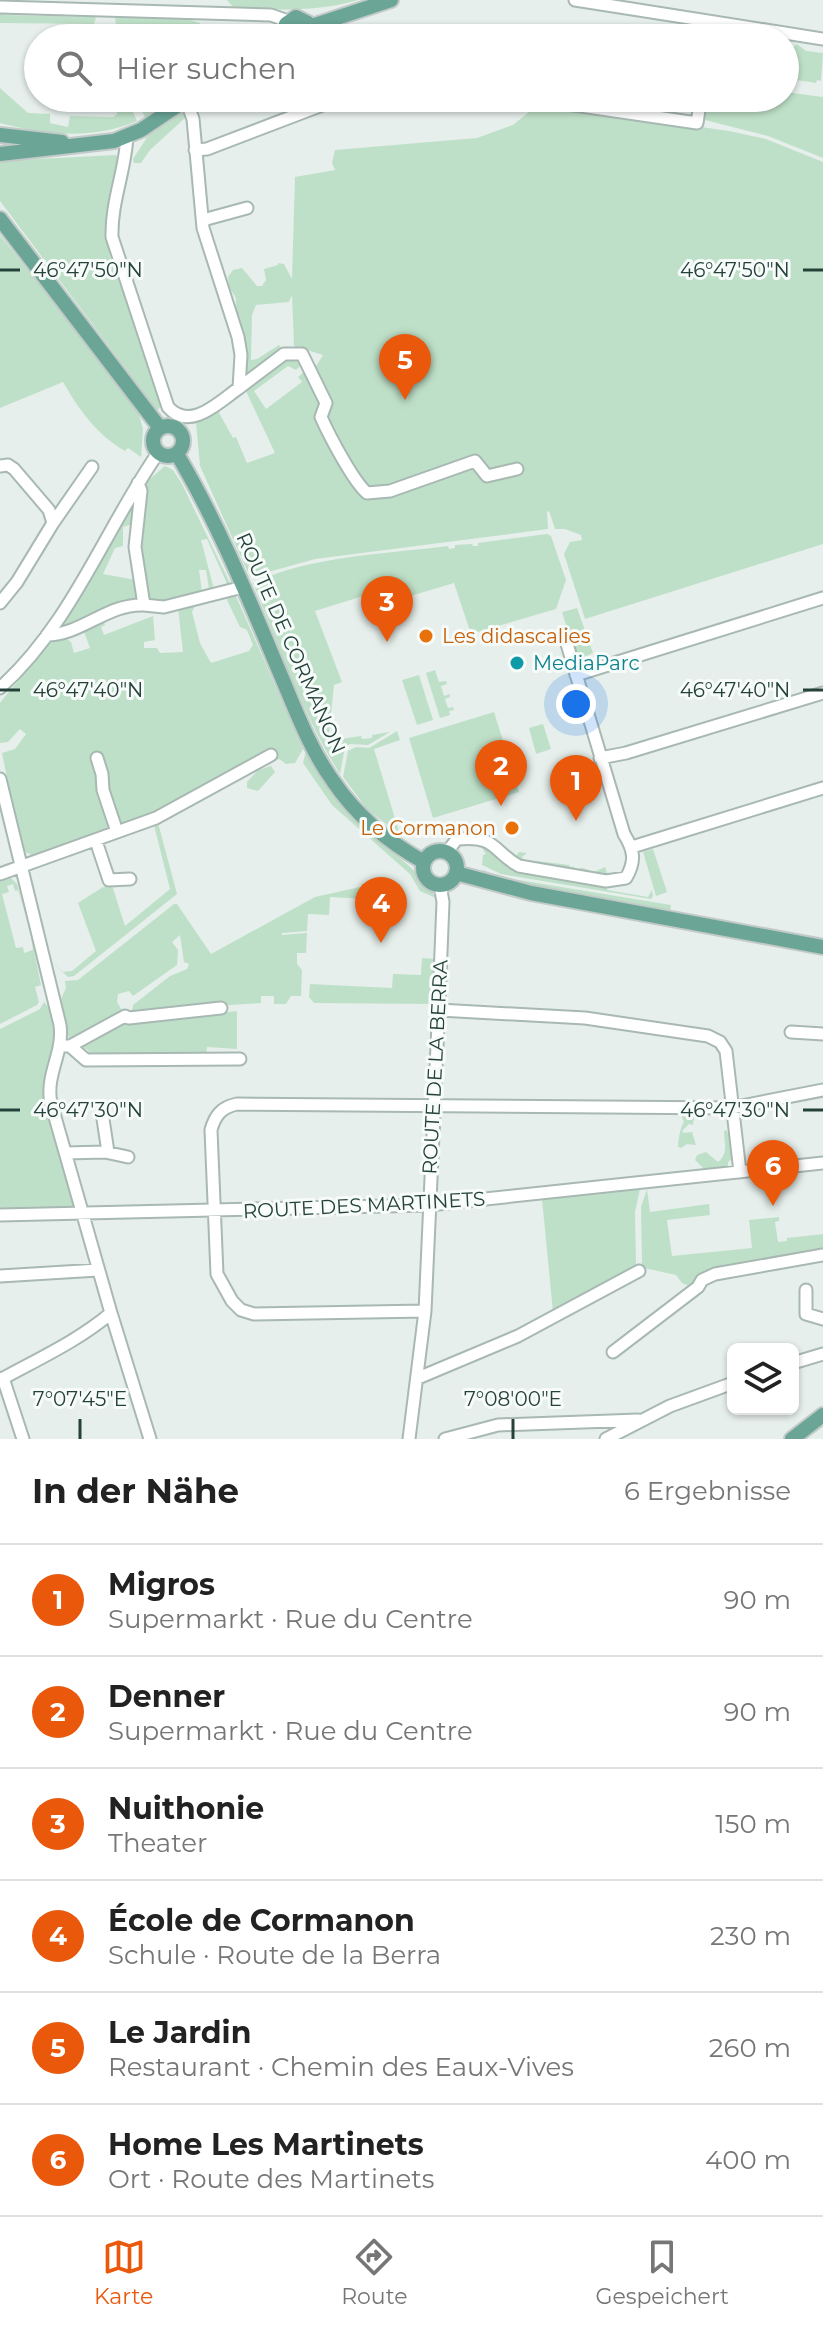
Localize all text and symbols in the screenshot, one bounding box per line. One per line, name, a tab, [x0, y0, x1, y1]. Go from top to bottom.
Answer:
search box	[24, 24, 799, 112]
icon: search	[52, 46, 96, 90]
text: Hier suchen	[116, 50, 297, 87]
text: 46°47'50"N	[33, 258, 143, 282]
text: 46°47'50"N	[680, 258, 790, 282]
pin: 5	[379, 334, 431, 400]
street label: ROUTE DE CORMANON	[231, 529, 351, 757]
pin: 3	[361, 576, 413, 642]
place label: Les didascalies	[442, 624, 591, 648]
marker: Les didascalies	[417, 627, 435, 645]
place label: MediaParc	[533, 651, 640, 675]
marker: MediaParc	[508, 654, 526, 672]
text: 46°47'40"N	[33, 678, 143, 702]
text: 46°47'40"N	[680, 678, 790, 702]
your location	[556, 684, 596, 724]
pin: 2	[475, 740, 527, 806]
pin: 1	[550, 755, 602, 821]
place label: Le Cormanon	[360, 816, 496, 840]
marker: Le Cormanon	[503, 819, 521, 837]
pin: 4	[355, 877, 407, 943]
street label: ROUTE DE LA BERRA	[417, 958, 453, 1175]
text: 46°47'30"N	[33, 1098, 143, 1122]
text: 46°47'30"N	[680, 1098, 790, 1122]
pin: 6	[747, 1140, 799, 1206]
street label: ROUTE DES MARTINETS	[242, 1187, 486, 1223]
map controls	[727, 1343, 799, 1415]
button: layers	[727, 1343, 799, 1415]
text: 7°07'45"E	[33, 1387, 127, 1411]
text: 7°08'00"E	[464, 1387, 562, 1411]
text: In der Nähe	[32, 1470, 239, 1512]
text: 6 Ergebnisse	[624, 1475, 791, 1507]
text: Migros	[108, 1566, 215, 1603]
text: 1	[53, 1584, 63, 1616]
text: 90 m	[724, 1584, 791, 1616]
text: Supermarkt · Rue du Centre	[108, 1603, 473, 1635]
text: Denner	[108, 1678, 225, 1715]
text: 2	[50, 1696, 66, 1728]
text: 90 m	[724, 1696, 791, 1728]
text: Supermarkt · Rue du Centre	[108, 1715, 473, 1747]
text: Nuithonie	[108, 1790, 264, 1827]
text: 3	[50, 1808, 66, 1840]
text: 150 m	[715, 1808, 791, 1840]
text: Theater	[108, 1827, 207, 1859]
text: École de Cormanon	[108, 1902, 415, 1939]
text: 4	[49, 1920, 67, 1952]
text: 230 m	[710, 1920, 791, 1952]
text: Schule · Route de la Berra	[108, 1939, 441, 1971]
text: Le Jardin	[108, 2014, 251, 2051]
text: 5	[50, 2032, 66, 2064]
text: 260 m	[709, 2032, 791, 2064]
text: Restaurant · Chemin des Eaux-Vives	[108, 2051, 574, 2083]
text: Home Les Martinets	[108, 2126, 424, 2163]
text: 6	[50, 2144, 66, 2176]
text: 400 m	[705, 2144, 791, 2176]
text: Ort · Route des Martinets	[108, 2163, 434, 2195]
tab: Karte	[94, 2235, 153, 2310]
tab: Route	[341, 2235, 407, 2310]
tab: Gespeichert	[595, 2235, 729, 2310]

